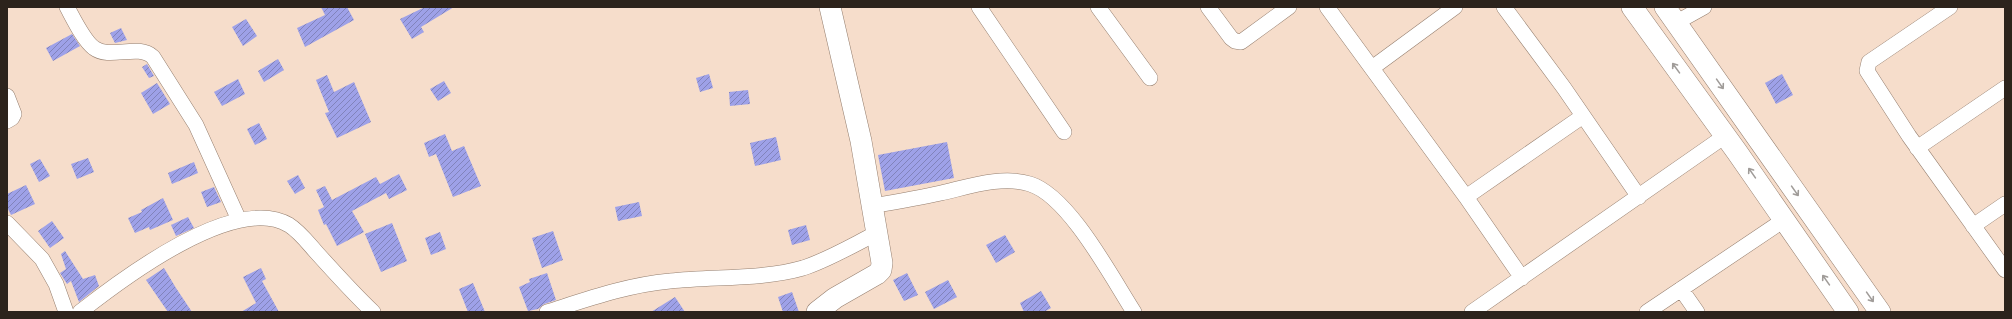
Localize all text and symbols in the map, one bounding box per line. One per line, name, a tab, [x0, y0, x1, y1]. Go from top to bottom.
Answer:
one-way arrow	[1672, 63, 1680, 74]
one-way arrow	[1716, 79, 1724, 90]
one-way arrow	[1748, 168, 1756, 179]
one-way arrow	[1791, 185, 1799, 196]
one-way arrow	[1822, 275, 1830, 286]
one-way arrow	[1866, 291, 1874, 302]

